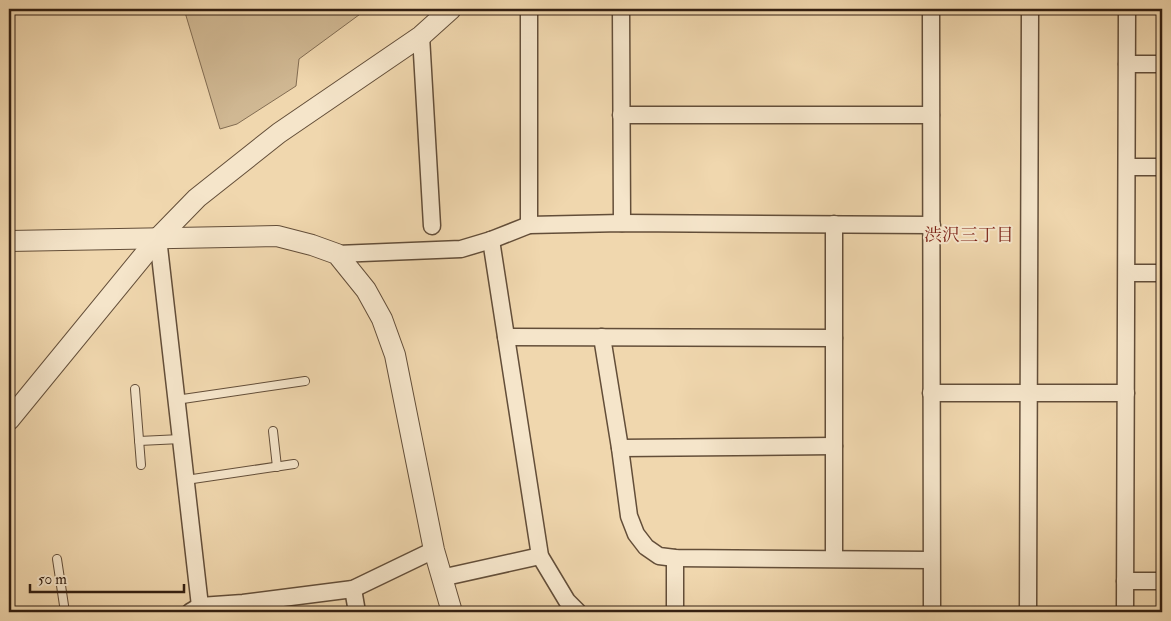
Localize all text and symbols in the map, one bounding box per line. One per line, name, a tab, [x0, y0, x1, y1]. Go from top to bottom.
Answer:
district label: 渋沢三丁目	[924, 224, 1014, 247]
scale bar	[30, 561, 184, 593]
text: 50 m	[38, 570, 67, 589]

